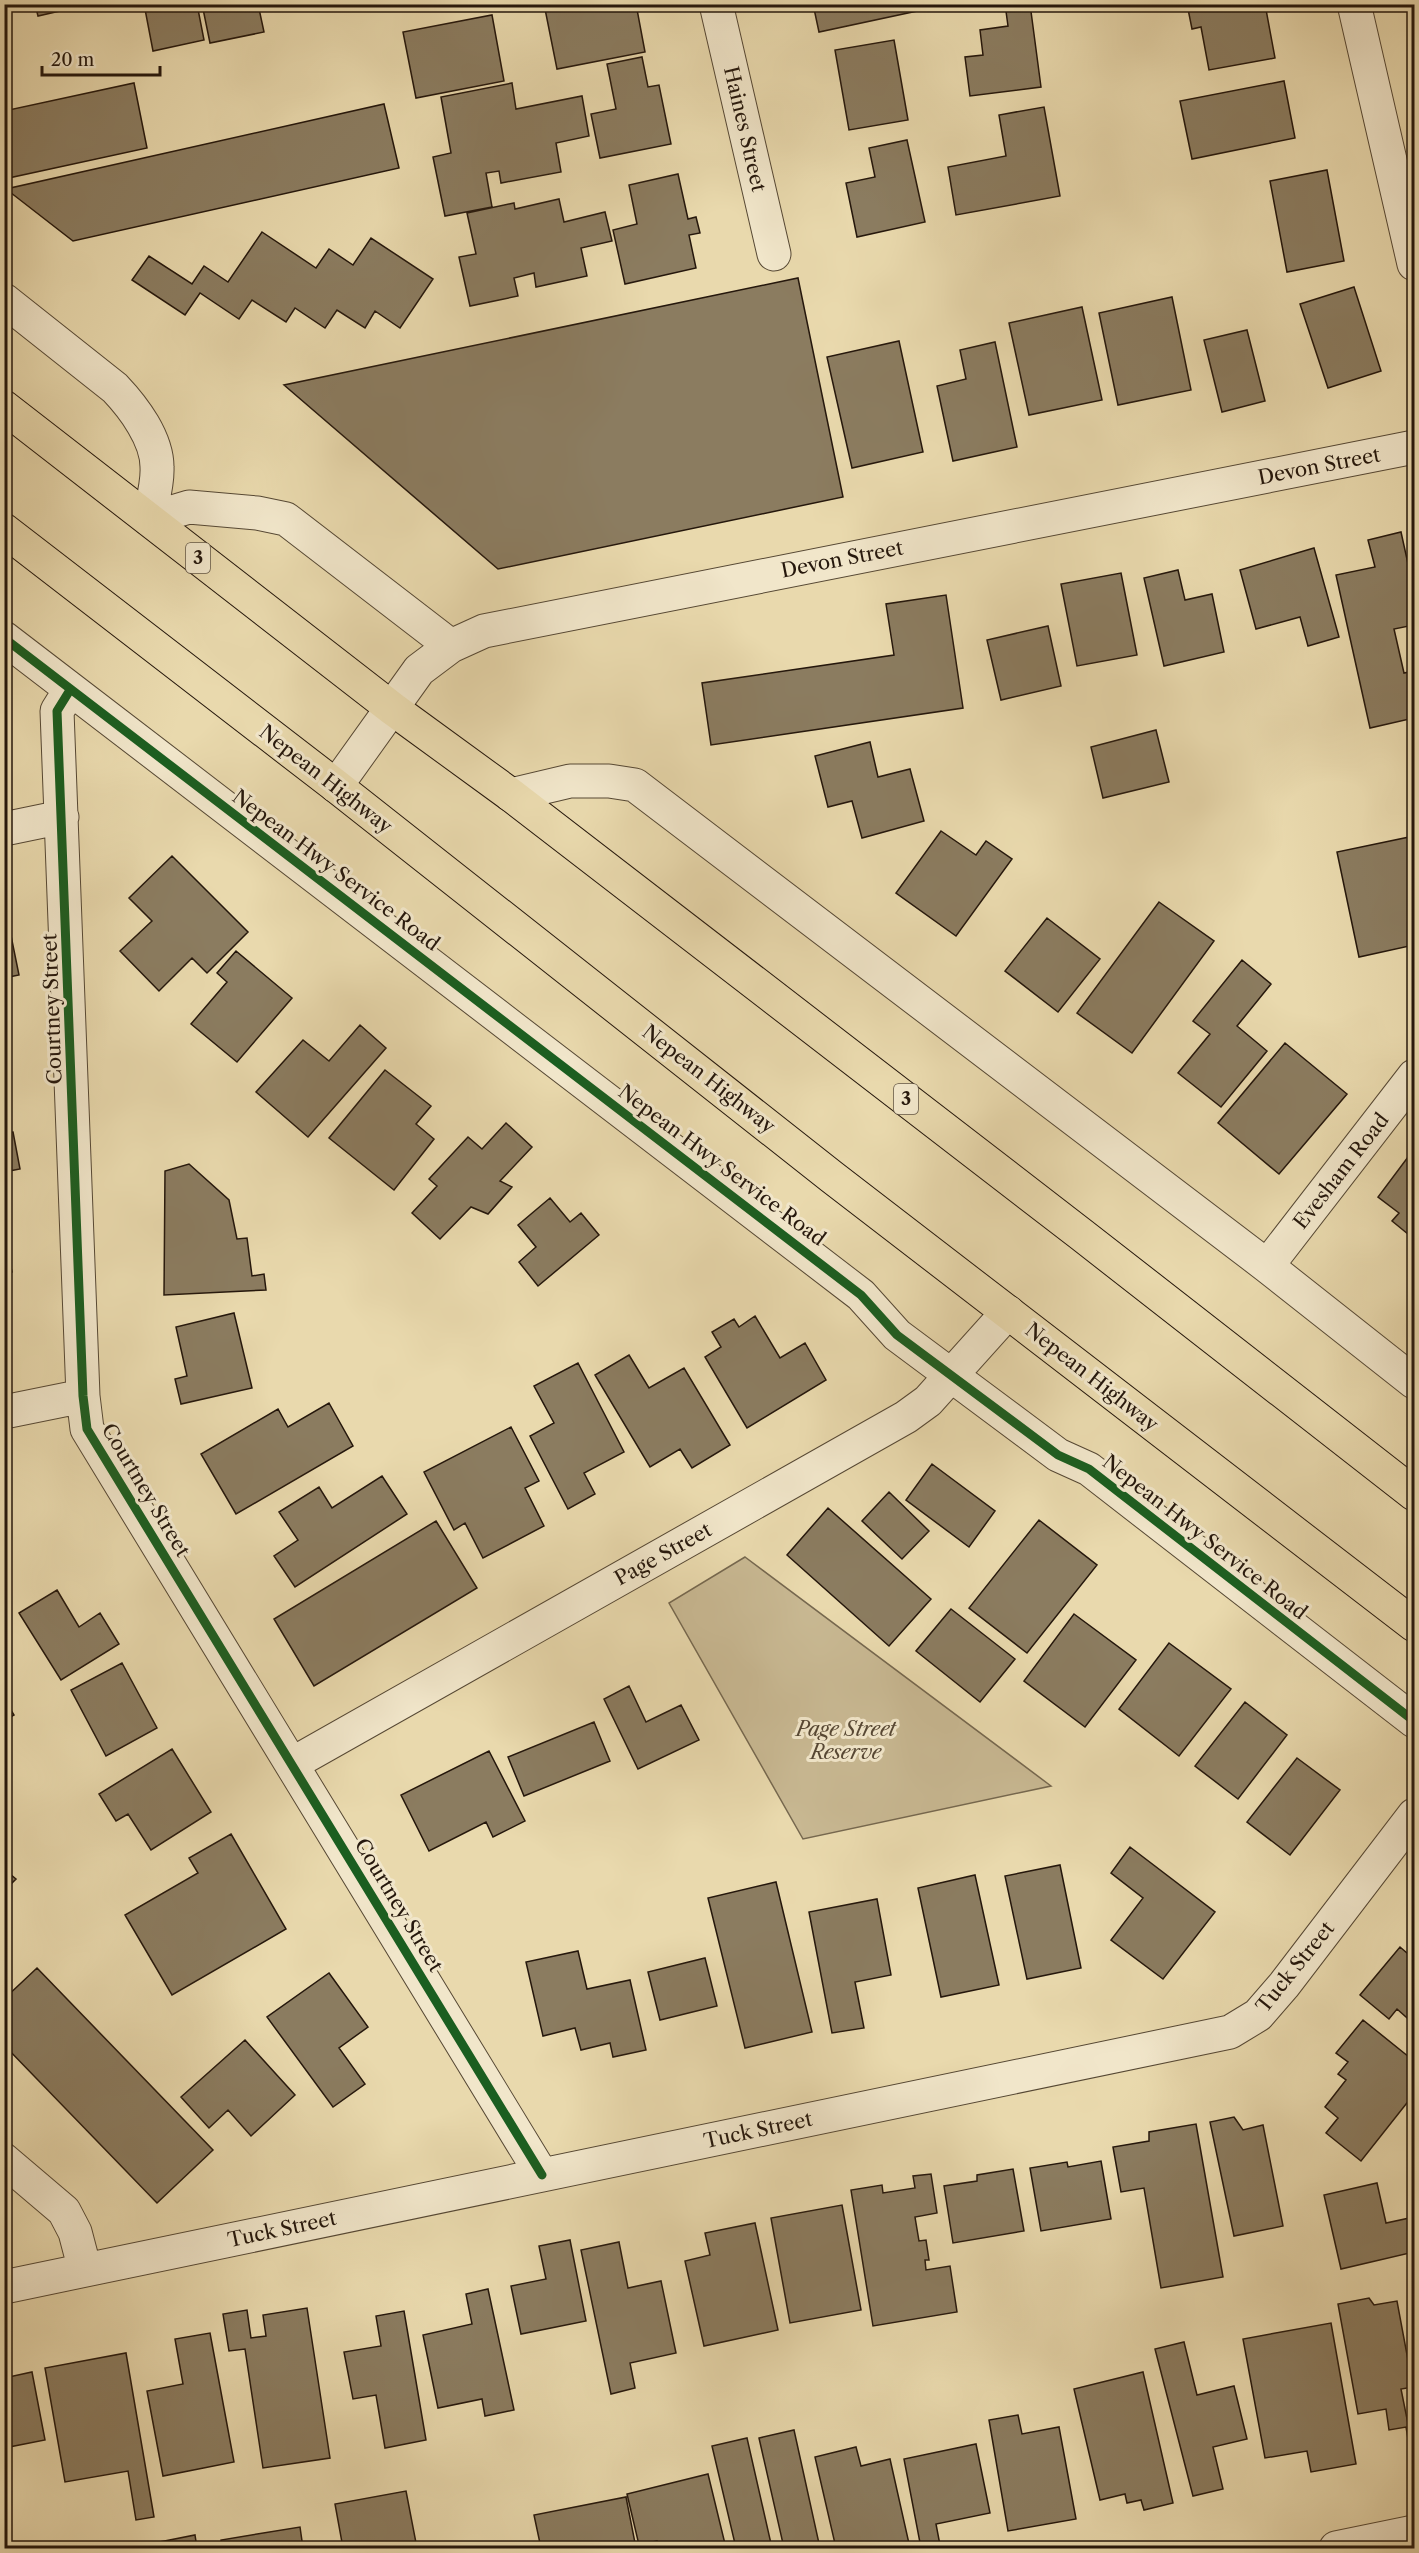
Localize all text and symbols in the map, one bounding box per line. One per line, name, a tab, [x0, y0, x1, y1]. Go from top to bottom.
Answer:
scale bar	[42, 39, 160, 77]
text: 20 m	[51, 49, 95, 71]
street label: Haines Street	[719, 64, 771, 194]
street label: Devon Street	[1256, 442, 1382, 490]
street label: Devon Street	[779, 535, 905, 583]
road number: 3	[186, 543, 210, 573]
street label: Nepean Highway	[255, 720, 398, 839]
street label: Nepean Hwy Service Road	[228, 784, 444, 956]
street label: Courtney Street	[37, 933, 67, 1085]
street label: Nepean Highway	[638, 1020, 781, 1139]
street label: Nepean Hwy Service Road	[614, 1079, 830, 1251]
road number: 3	[894, 1084, 918, 1114]
street label: Evesham Road	[1288, 1108, 1394, 1234]
street label: Nepean Highway	[1021, 1318, 1164, 1437]
street label: Courtney Street	[97, 1419, 195, 1561]
street label: Nepean Hwy Service Road	[1098, 1450, 1312, 1624]
street label: Page Street	[610, 1518, 716, 1590]
park label: Page Street Reserve	[794, 1717, 897, 1764]
street label: Courtney Street	[350, 1834, 448, 1976]
street label: Tuck Street	[1251, 1917, 1339, 2017]
street label: Tuck Street	[702, 2107, 814, 2153]
street label: Tuck Street	[226, 2206, 338, 2252]

